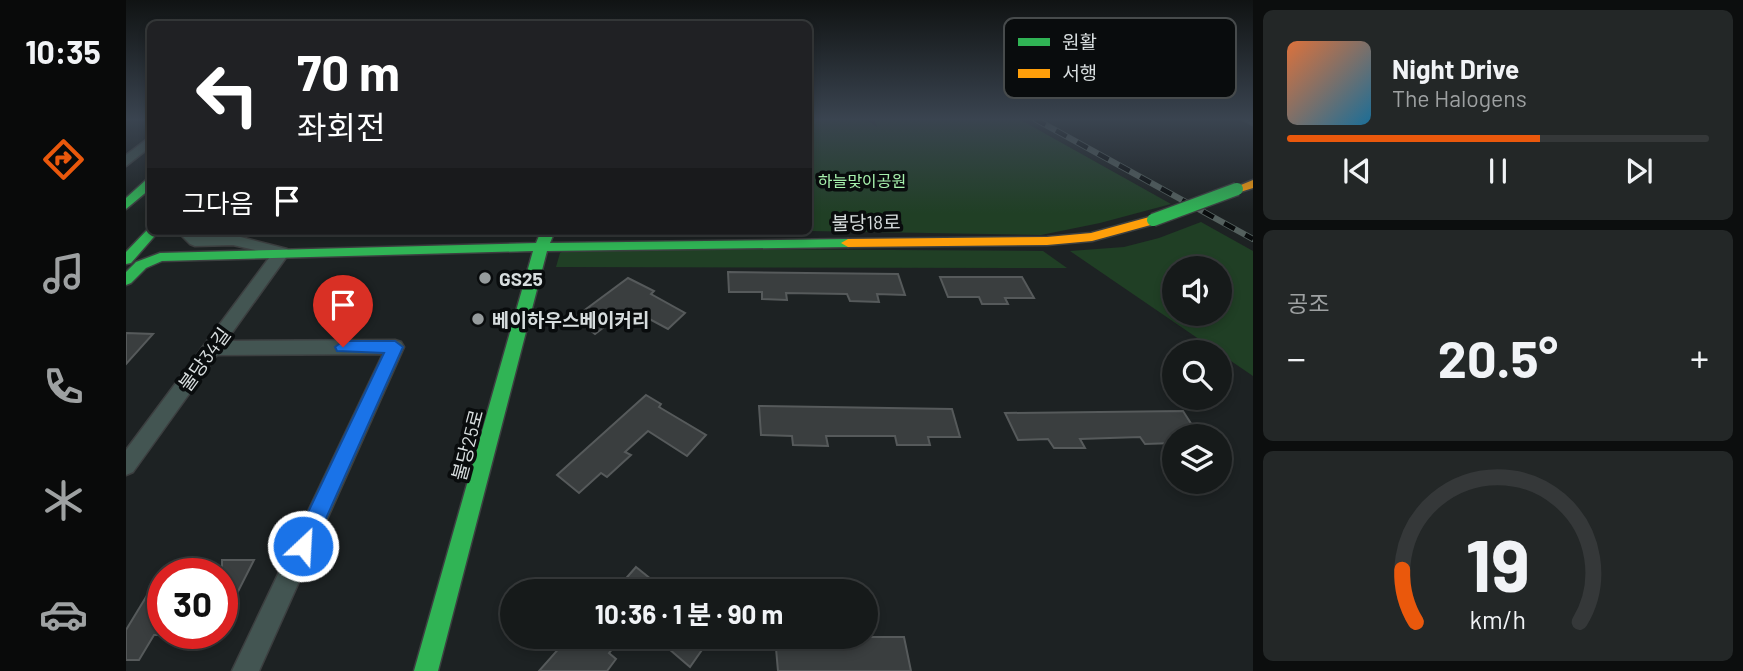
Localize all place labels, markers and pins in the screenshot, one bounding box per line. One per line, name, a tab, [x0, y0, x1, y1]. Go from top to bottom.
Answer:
place label: GS25	[499, 267, 543, 290]
marker: GS25	[477, 270, 493, 286]
pin	[313, 275, 373, 347]
place label: 베이하우스베이커리	[492, 308, 649, 331]
marker: 베이하우스베이커리	[470, 311, 486, 327]

